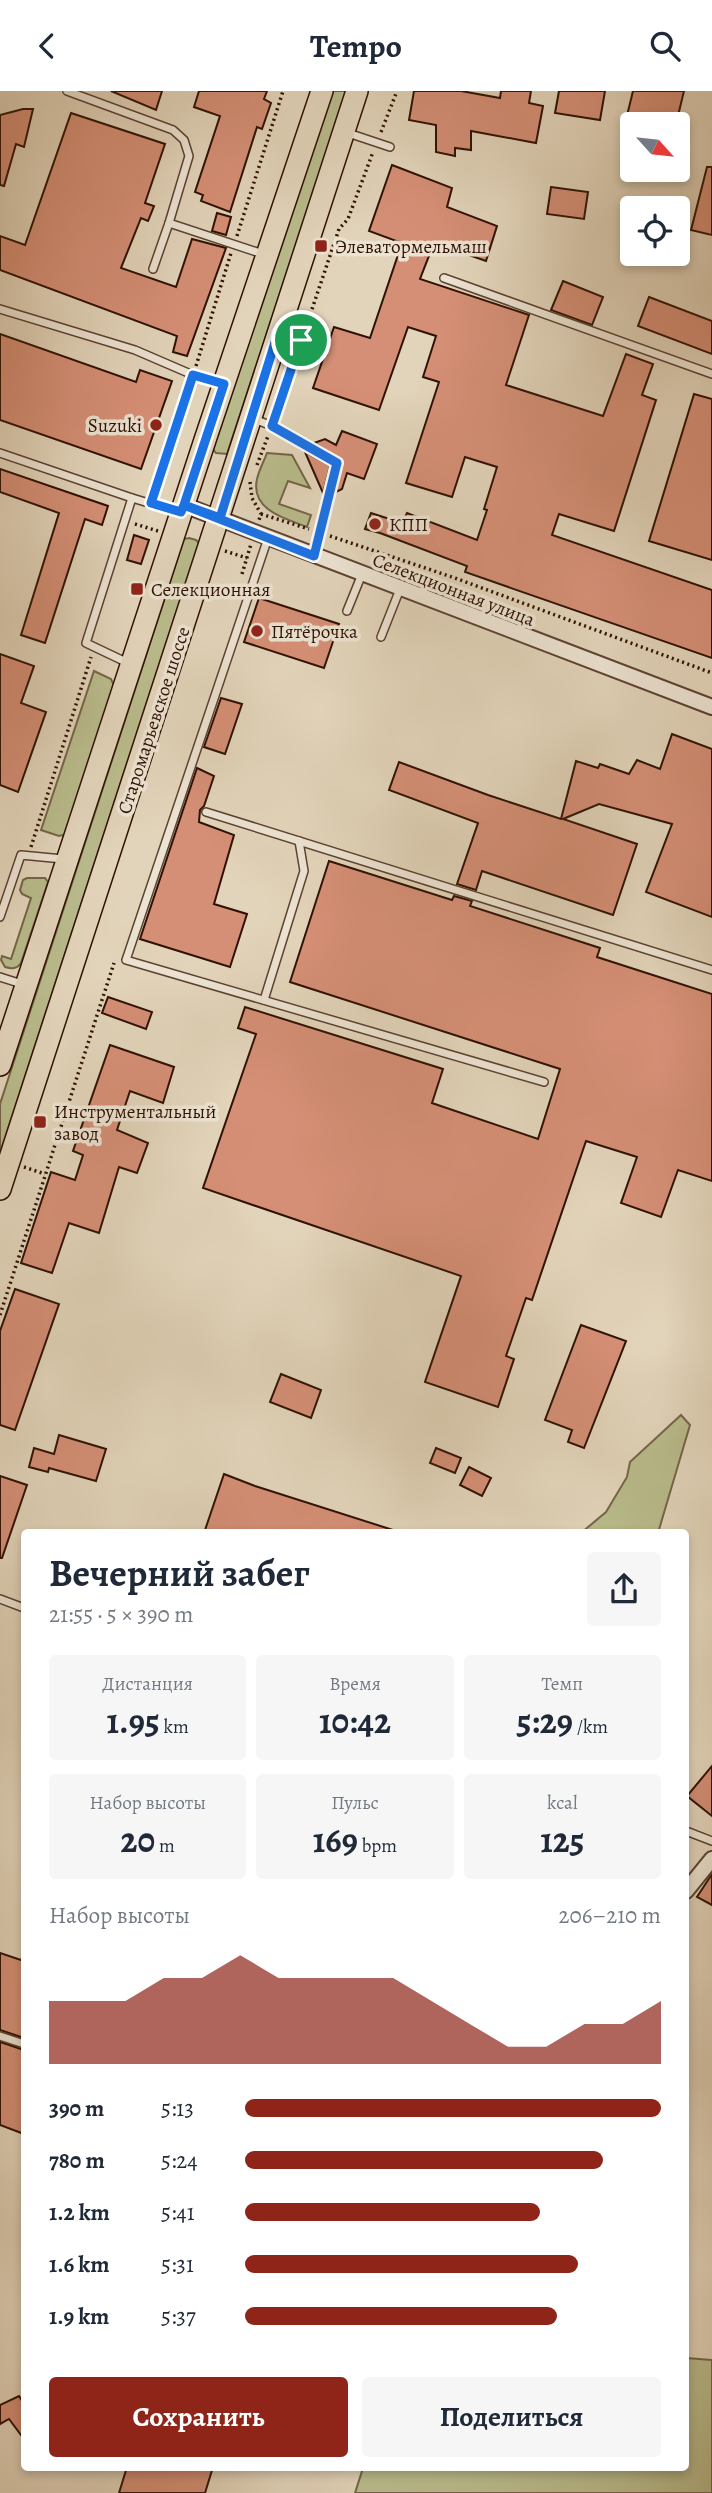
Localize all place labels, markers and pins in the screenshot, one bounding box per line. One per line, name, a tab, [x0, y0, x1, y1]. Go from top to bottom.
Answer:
place label: Элеватормельмаш	[335, 234, 487, 260]
marker: Элеватормельмаш	[313, 238, 329, 254]
pin	[271, 310, 331, 370]
place label: Suzuki	[88, 413, 142, 439]
marker: Suzuki	[148, 417, 164, 433]
place label: КПП	[389, 512, 428, 538]
marker: КПП	[367, 516, 383, 532]
place label: Селекционная	[151, 577, 271, 603]
marker: Селекционная	[129, 581, 145, 597]
place label: Пятёрочка	[271, 619, 358, 645]
marker: Пятёрочка	[249, 623, 265, 639]
place label: Инструментальный завод	[54, 1099, 216, 1147]
marker: Инструментальный завод	[32, 1114, 48, 1130]

